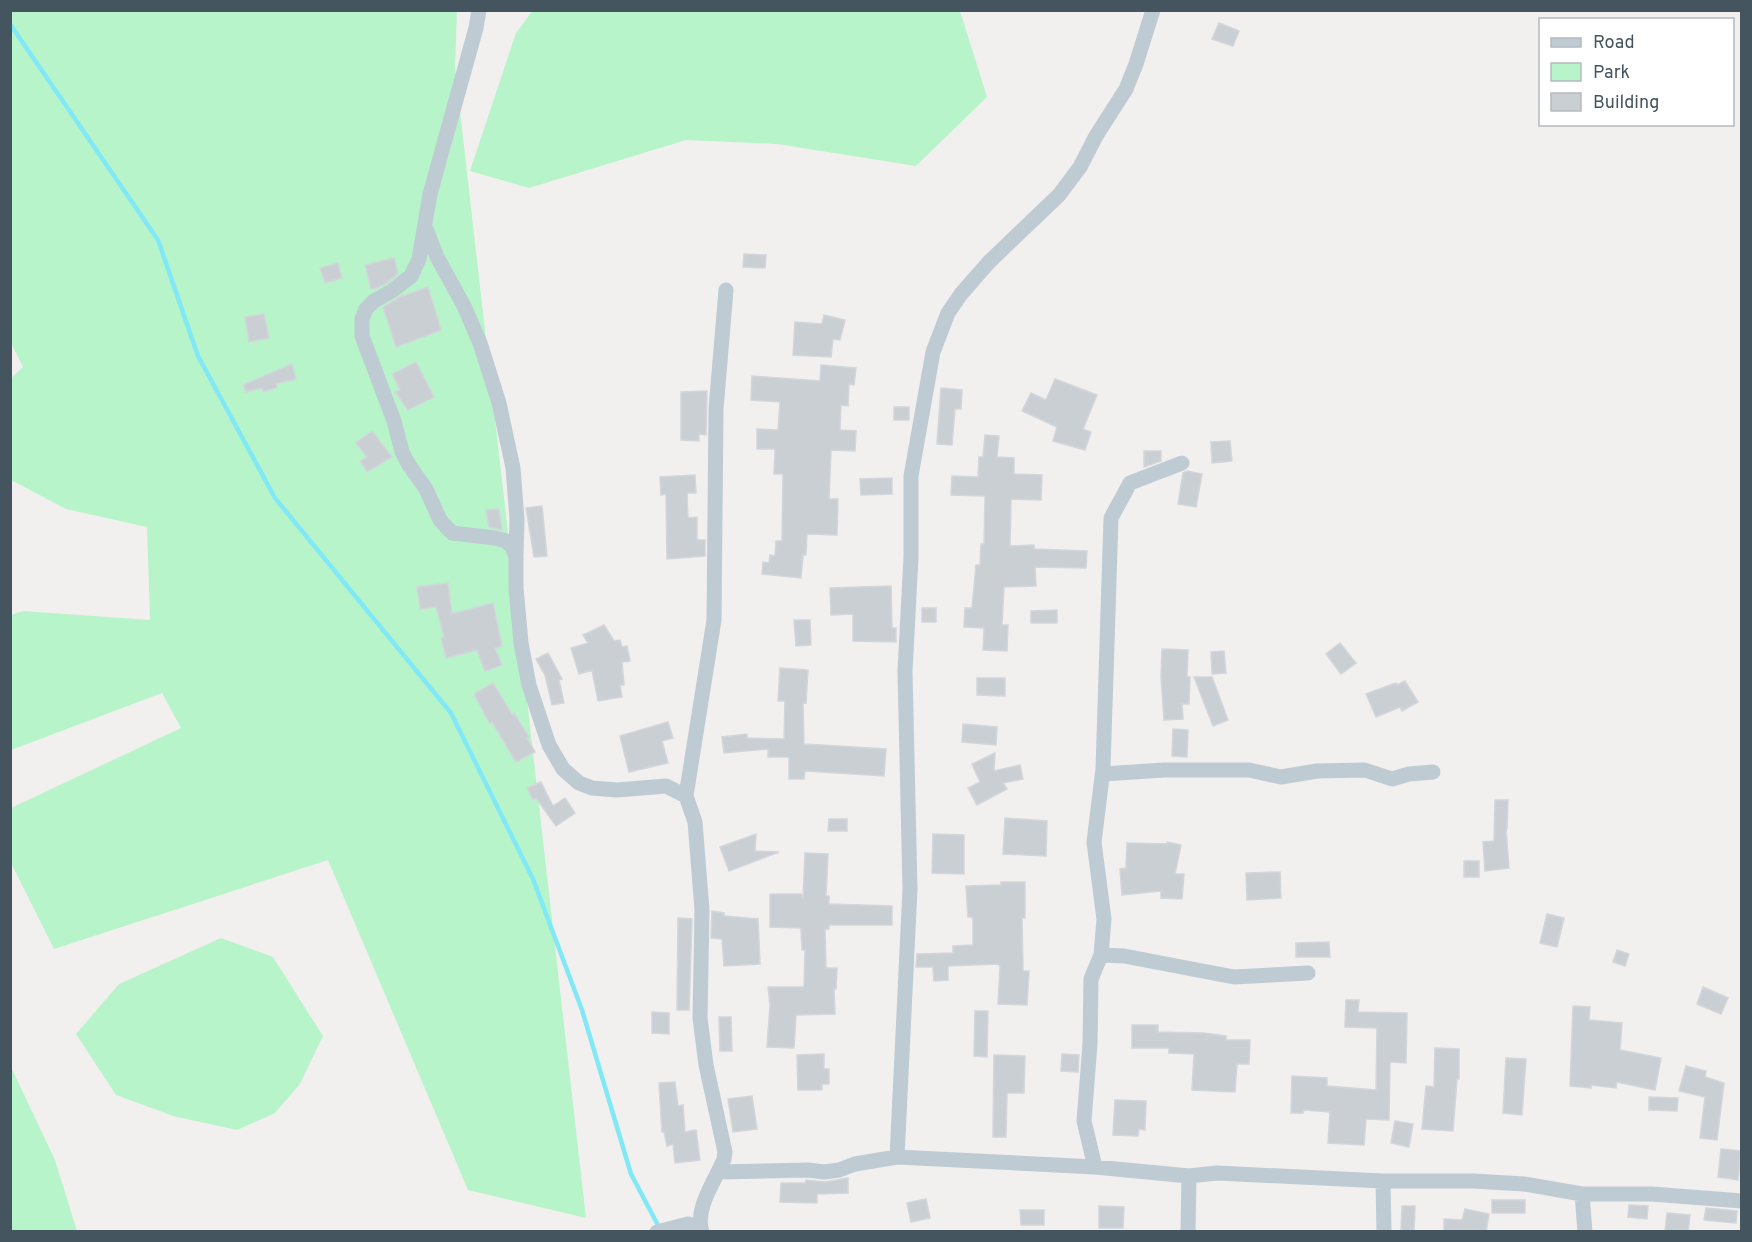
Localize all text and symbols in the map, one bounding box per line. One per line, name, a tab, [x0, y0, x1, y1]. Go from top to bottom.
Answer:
legend	[1539, 18, 1734, 126]
text: Road	[1593, 32, 1635, 55]
text: Park	[1593, 62, 1630, 85]
text: Building	[1593, 92, 1659, 115]

